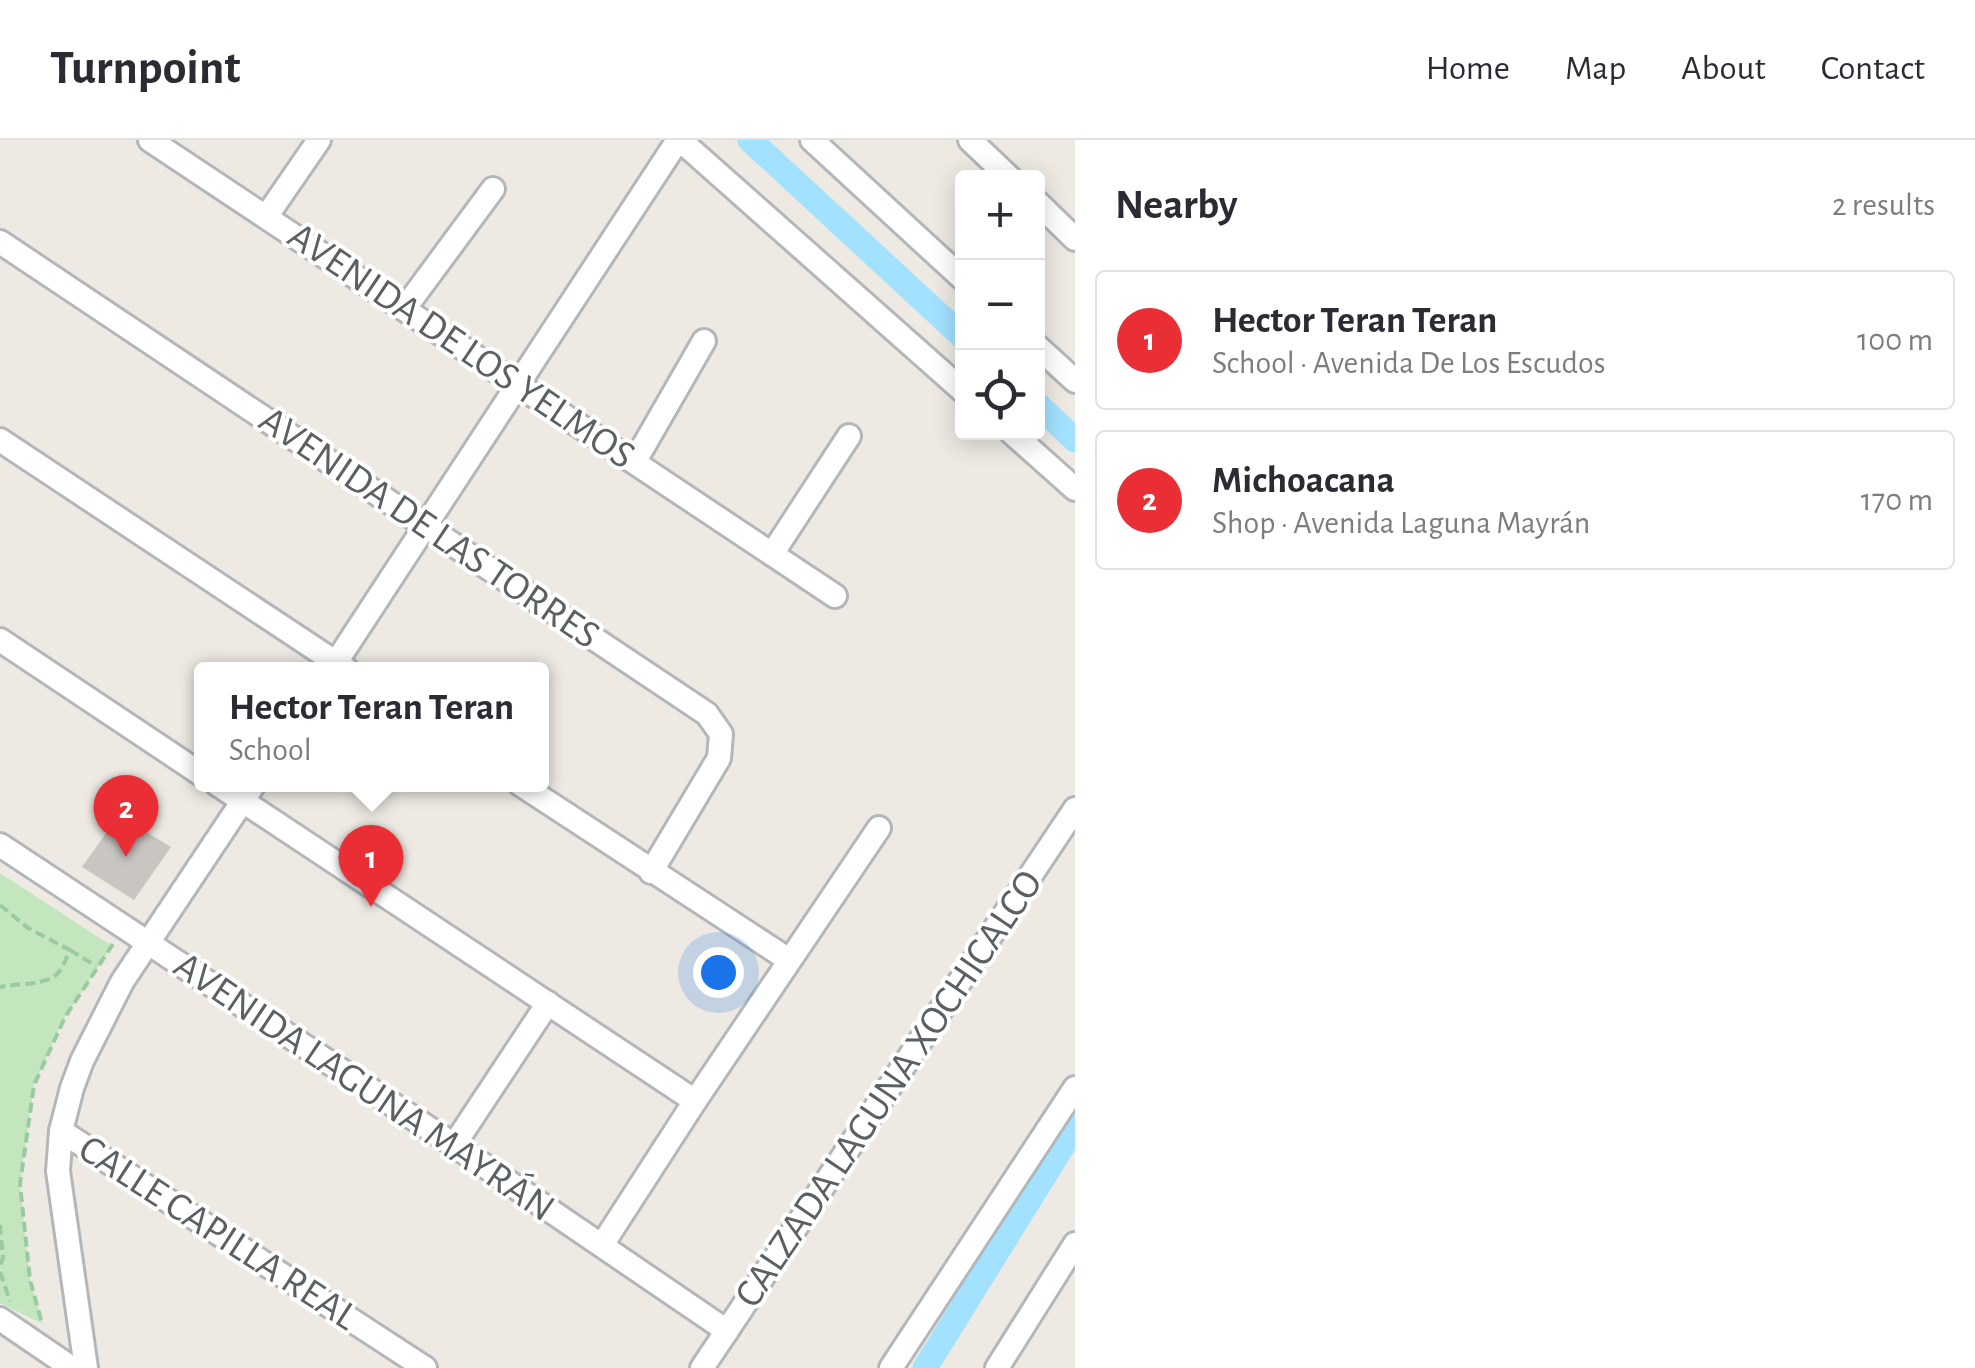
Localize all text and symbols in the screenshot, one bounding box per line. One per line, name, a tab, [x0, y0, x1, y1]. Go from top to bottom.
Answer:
text: Turnpoint	[50, 45, 241, 93]
text: Home	[1426, 51, 1510, 86]
text: Map	[1565, 51, 1626, 86]
text: About	[1681, 51, 1766, 86]
text: Contact	[1821, 51, 1925, 86]
map controls	[955, 170, 1045, 440]
button: +	[955, 170, 1045, 260]
text: Nearby	[1115, 184, 1238, 226]
text: 2 results	[1832, 189, 1935, 221]
street label: AVENIDA DE LOS YELMOS	[281, 215, 641, 477]
button: −	[955, 260, 1045, 350]
text: Hector Teran Teran	[1212, 302, 1497, 340]
text: 1	[1144, 324, 1155, 356]
text: 100 m	[1857, 324, 1933, 356]
text: School · Avenida De Los Escudos	[1212, 347, 1606, 379]
button: locate	[955, 350, 1045, 440]
street label: AVENIDA DE LAS TORRES	[252, 400, 606, 656]
text: Michoacana	[1212, 462, 1395, 500]
text: 2	[1142, 484, 1157, 516]
text: 170 m	[1861, 484, 1933, 516]
text: Shop · Avenida Laguna Mayrán	[1212, 507, 1590, 539]
popup	[194, 662, 549, 792]
text: Hector Teran Teran	[229, 689, 514, 727]
text: School	[229, 734, 312, 766]
pin: 2	[94, 774, 158, 857]
pin: 1	[338, 824, 404, 907]
street label: CALZADA LAGUNA XOCHICALCO	[728, 864, 1050, 1314]
street label: AVENIDA LAGUNA MAYRÁN	[167, 942, 564, 1229]
your location	[693, 947, 744, 998]
street label: CALLE CAPILLA REAL	[72, 1128, 365, 1338]

